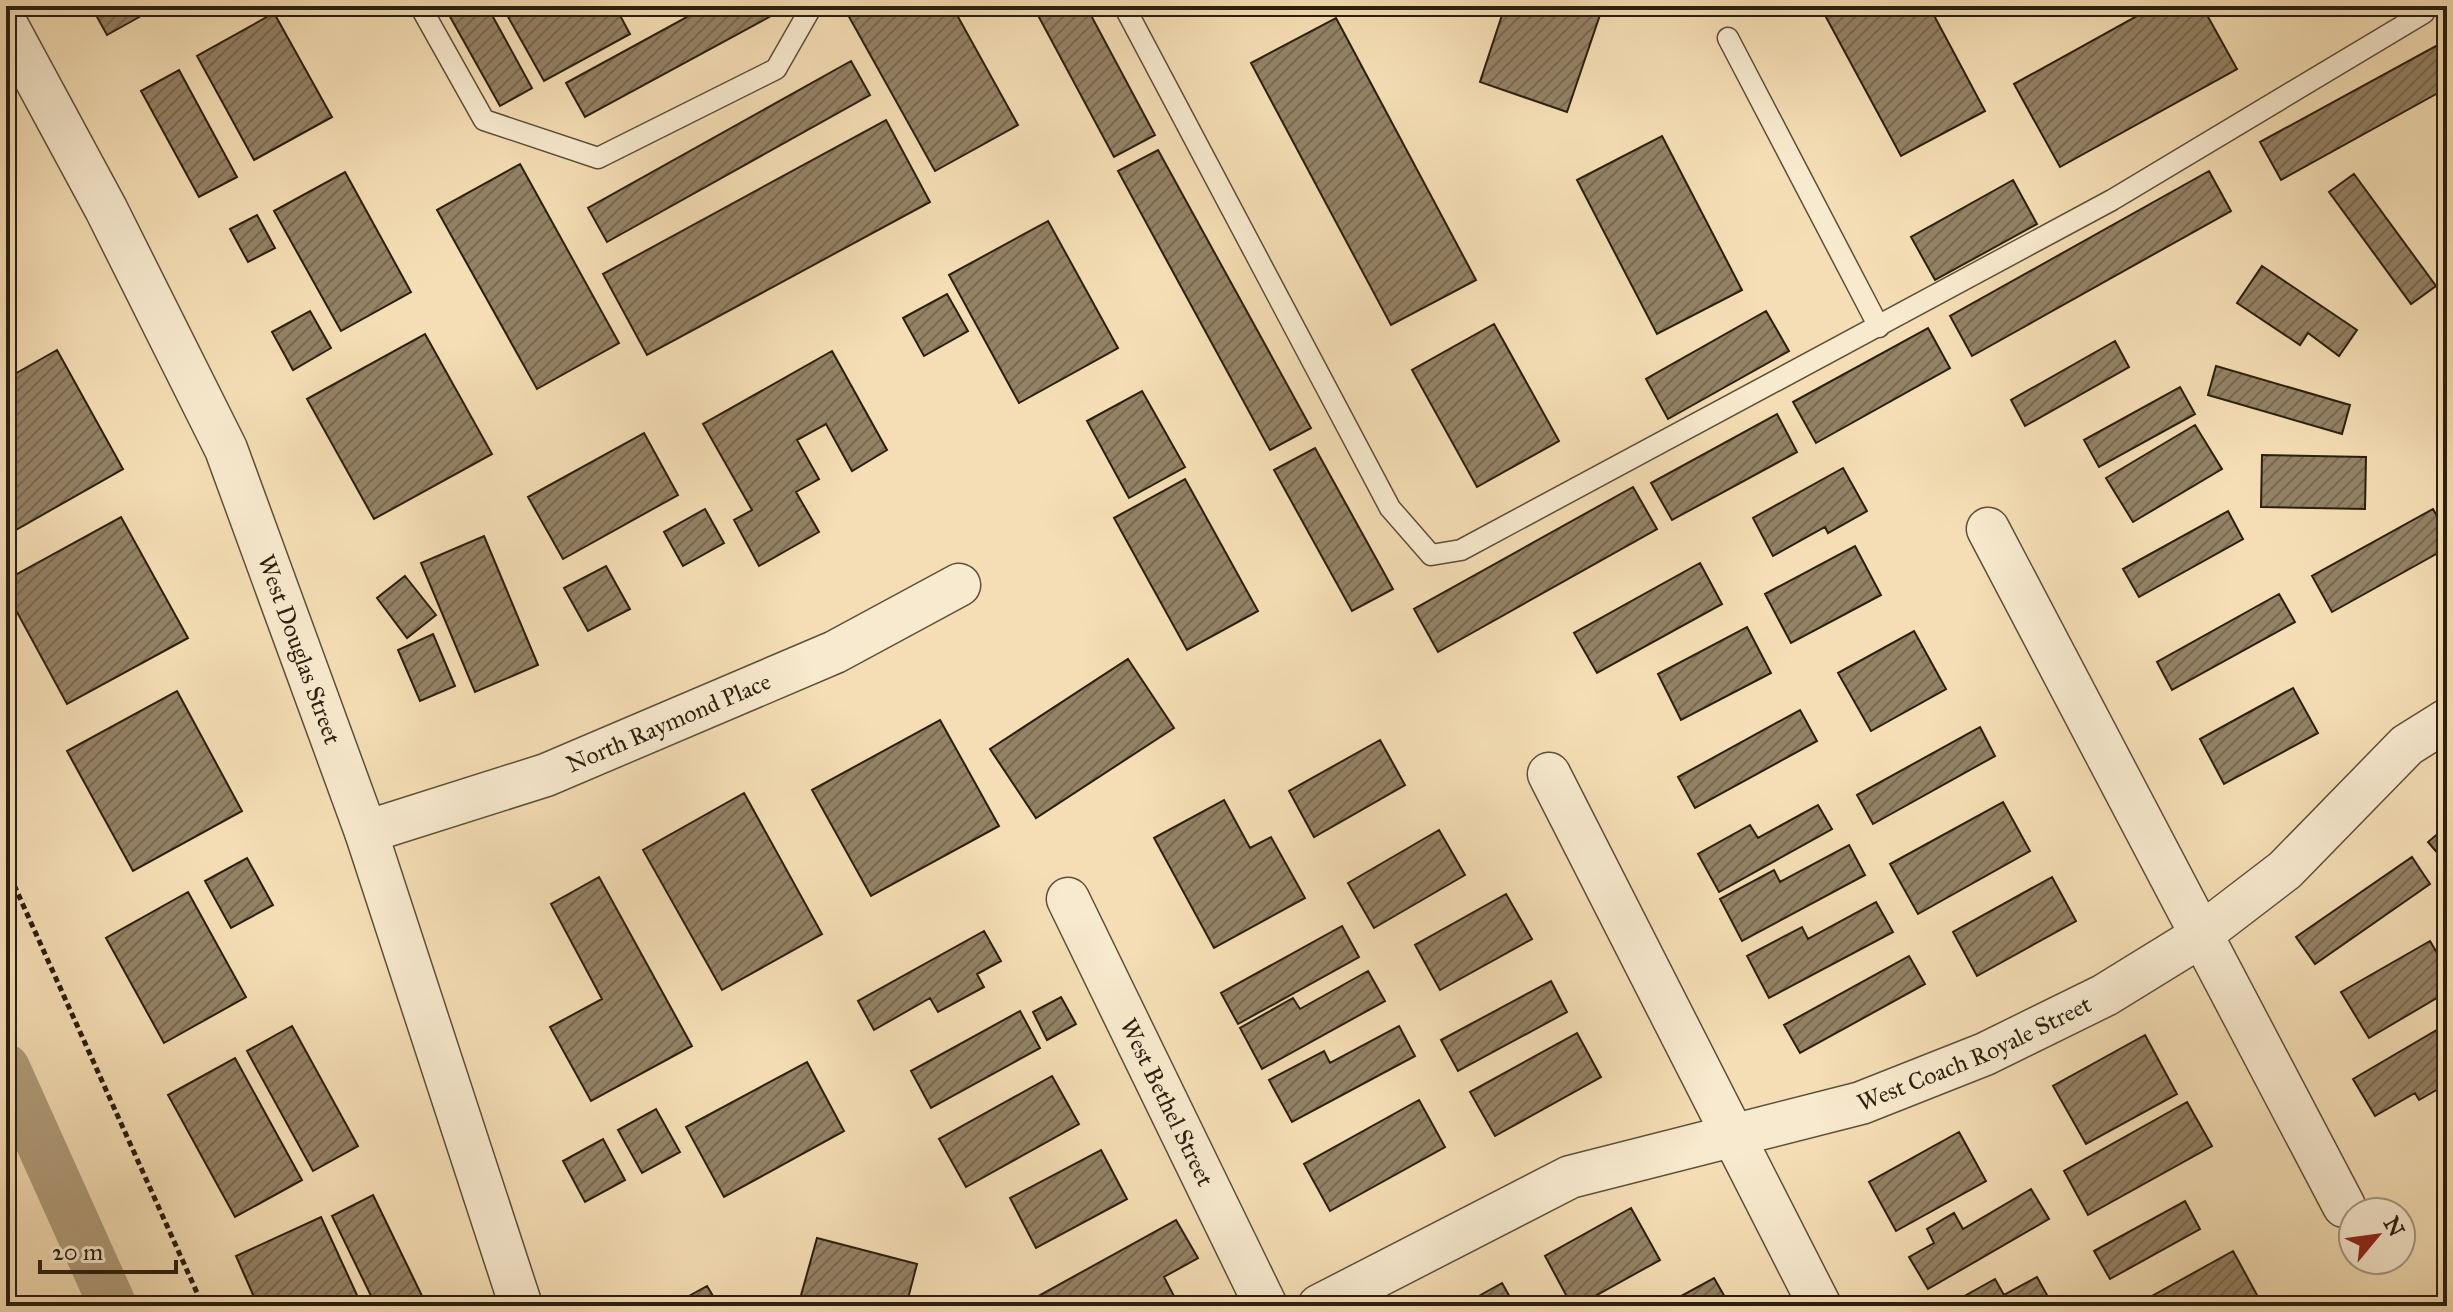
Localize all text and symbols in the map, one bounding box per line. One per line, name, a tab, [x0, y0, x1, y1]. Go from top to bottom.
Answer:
street label: West Douglas Street	[251, 550, 348, 749]
street label: North Raymond Place	[562, 666, 775, 780]
street label: West Coach Royale Street	[1853, 989, 2097, 1118]
street label: West Bethel Street	[1113, 1013, 1221, 1192]
north arrow	[2337, 1196, 2417, 1276]
text: N	[2378, 1212, 2411, 1242]
scale bar	[40, 1224, 176, 1274]
text: 20 m	[52, 1237, 103, 1267]

